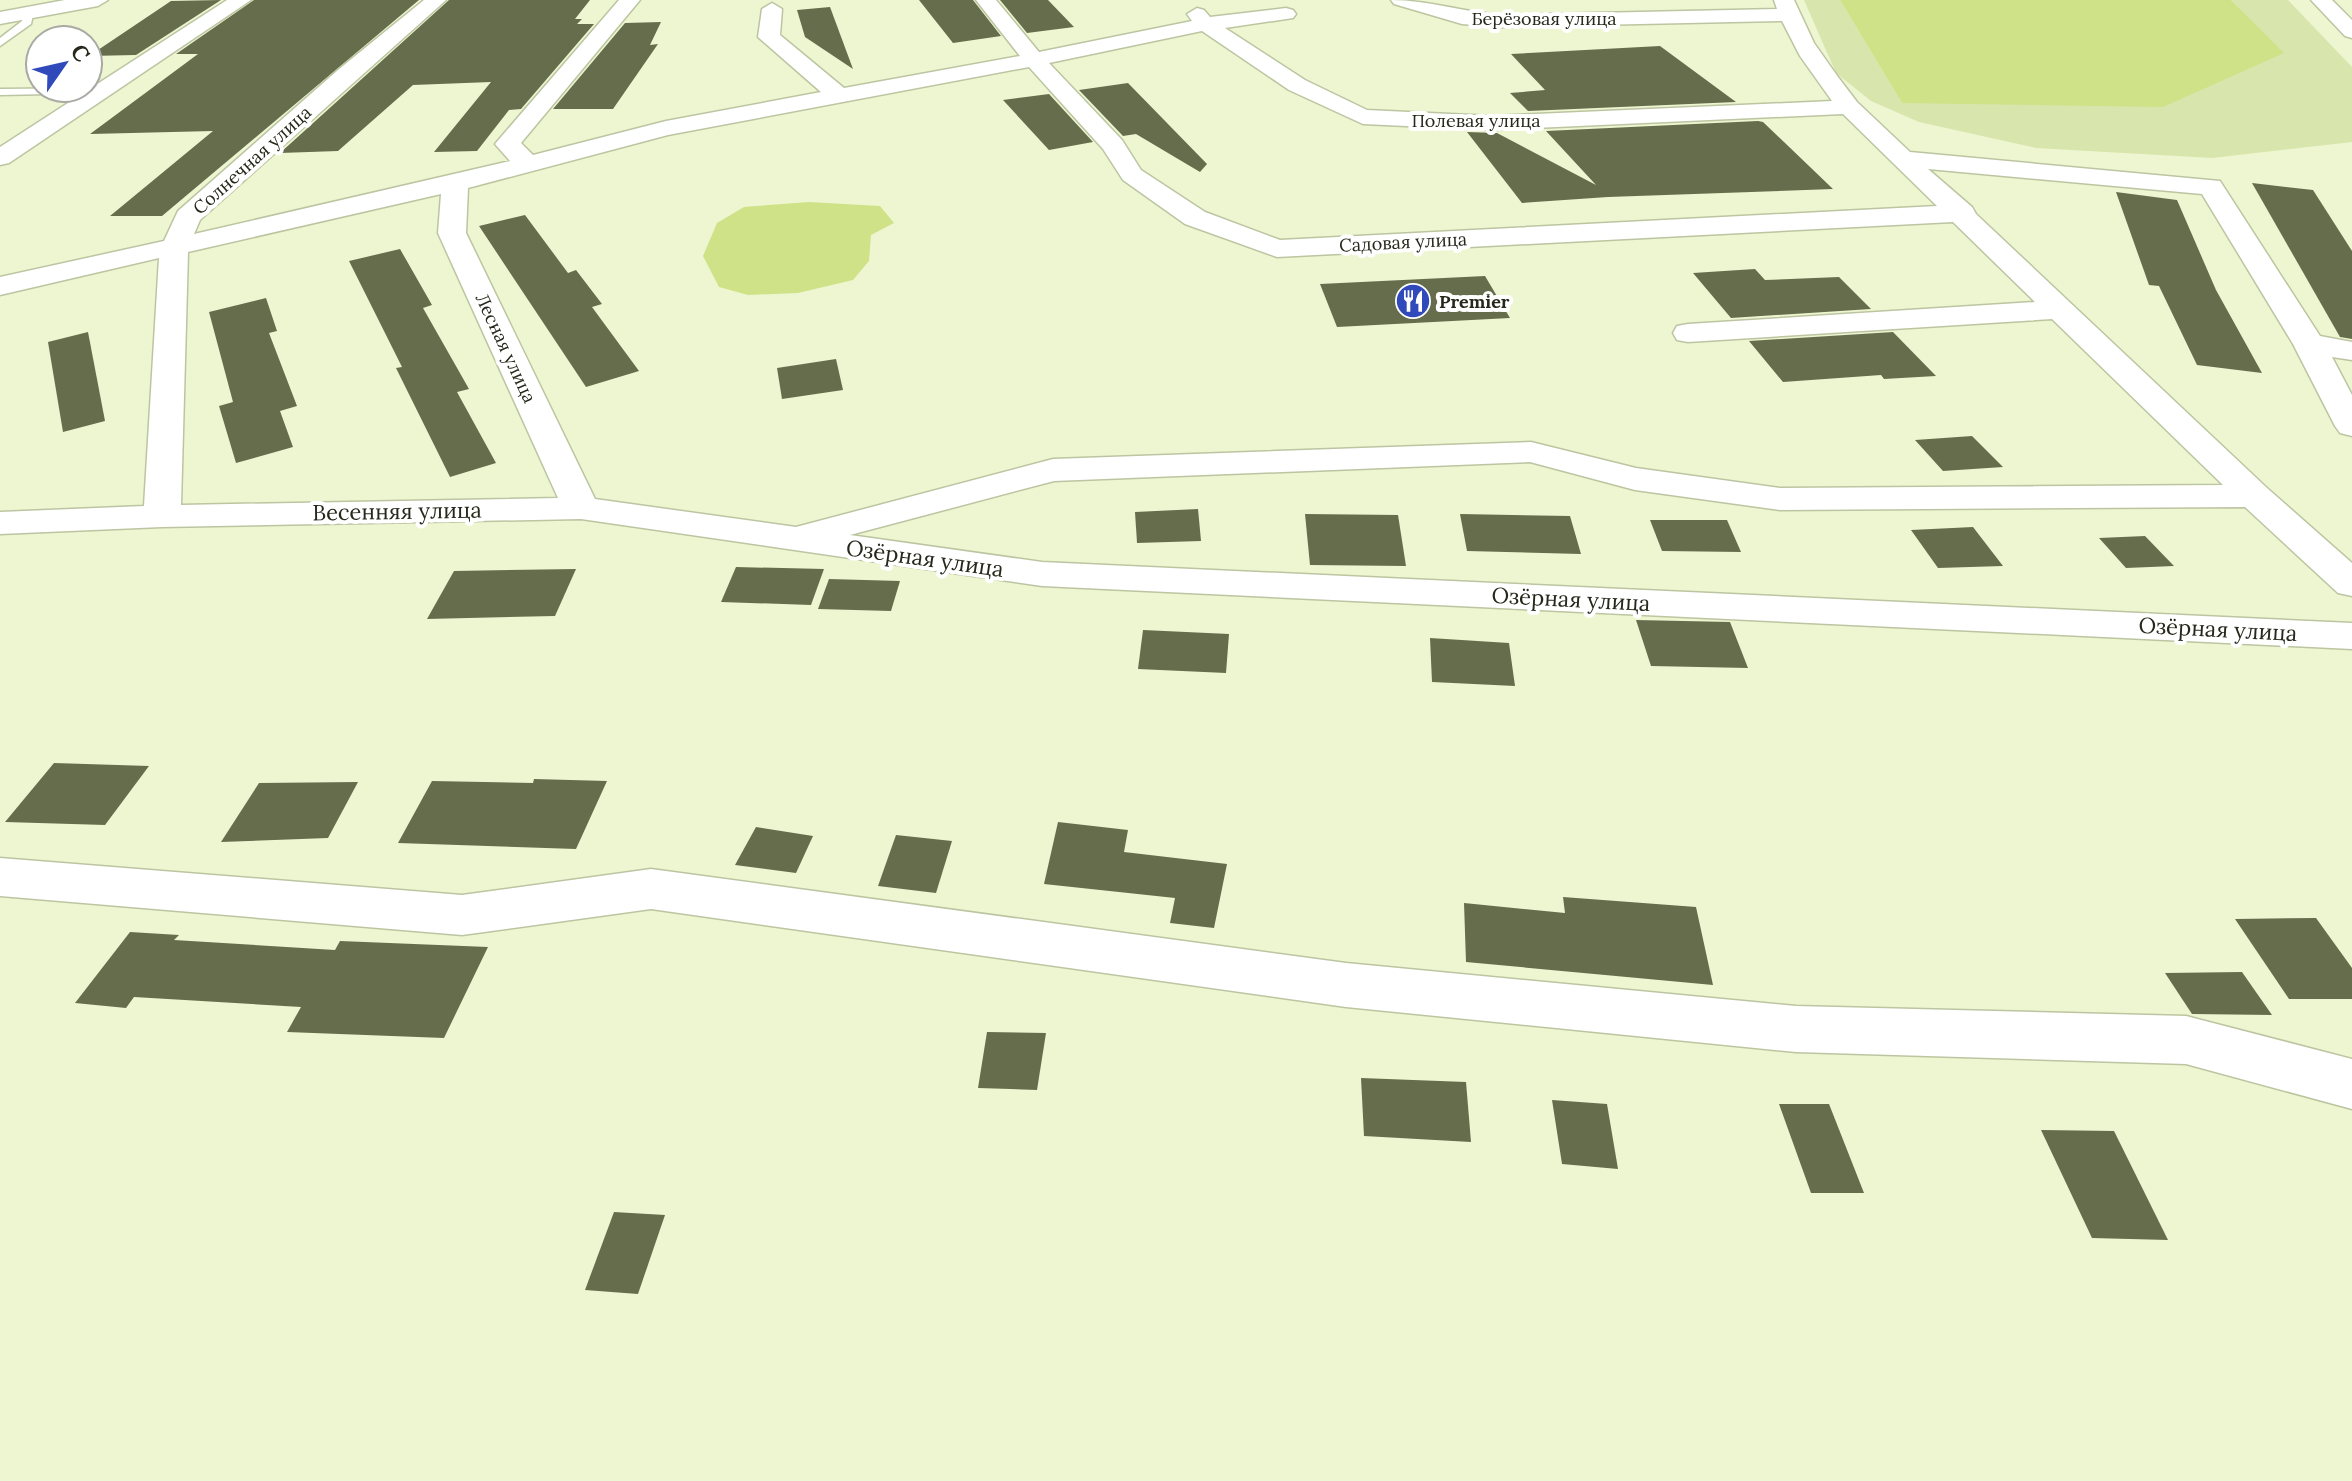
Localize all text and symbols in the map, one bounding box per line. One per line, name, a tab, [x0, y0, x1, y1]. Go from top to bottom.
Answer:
street label: Берёзовая улица	[1471, 7, 1617, 30]
north arrow	[24, 24, 104, 104]
text: С	[65, 39, 96, 67]
street label: Солнечная улица	[188, 101, 316, 219]
street label: Полевая улица	[1411, 109, 1541, 132]
street label: Садовая улица	[1338, 227, 1468, 257]
restaurant icon: Premier	[1394, 282, 1432, 320]
street label: Лесная улица	[471, 290, 541, 406]
place label: Premier	[1439, 290, 1510, 313]
street label: Весенняя улица	[312, 496, 482, 526]
street label: Озёрная улица	[844, 533, 1006, 583]
street label: Озёрная улица	[1491, 581, 1651, 617]
street label: Озёрная улица	[2138, 611, 2298, 647]

